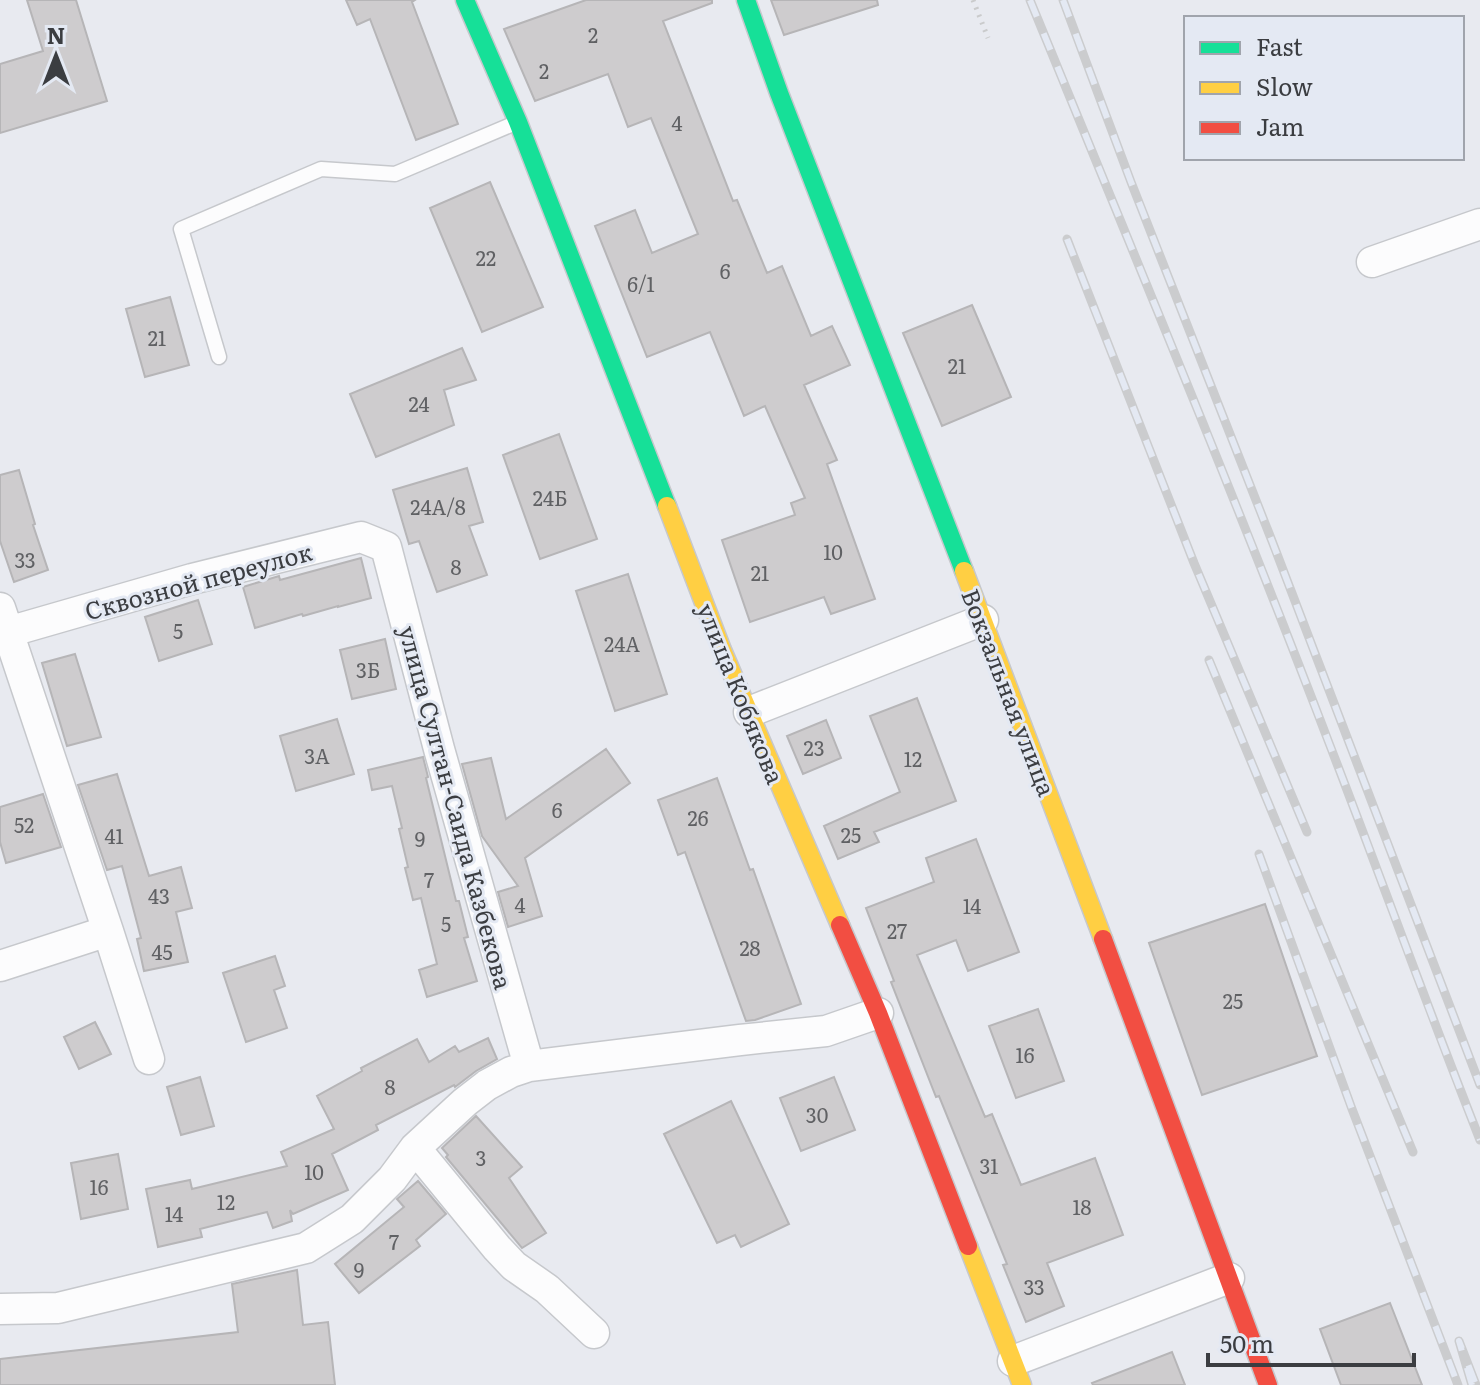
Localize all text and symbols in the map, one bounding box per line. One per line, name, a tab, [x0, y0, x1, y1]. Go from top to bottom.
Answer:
north arrow	[16, 16, 96, 96]
legend	[1184, 16, 1464, 160]
text: N	[47, 18, 65, 51]
house number: 2	[588, 19, 598, 49]
text: Fast	[1256, 28, 1303, 63]
house number: 2	[539, 55, 549, 85]
text: Slow	[1256, 68, 1313, 103]
house number: 4	[671, 107, 683, 137]
text: Jam	[1256, 108, 1304, 143]
house number: 22	[476, 242, 496, 272]
house number: 6	[720, 255, 731, 285]
house number: 6/1	[627, 268, 655, 298]
house number: 21	[148, 322, 166, 352]
house number: 21	[948, 350, 966, 380]
house number: 24	[408, 388, 430, 418]
house number: 24Б	[533, 482, 567, 512]
house number: 24А/8	[410, 491, 466, 521]
street label: Сквозной переулок	[81, 533, 315, 627]
house number: 10	[823, 536, 843, 566]
house number: 33	[14, 544, 36, 574]
house number: 8	[450, 551, 462, 581]
house number: 21	[751, 557, 769, 587]
street label: Вокзальная улица	[954, 583, 1066, 801]
street label: улица Кобякова	[690, 597, 794, 789]
house number: 5	[173, 615, 183, 645]
street label: улица Султан-Саида Казбекова	[392, 621, 522, 993]
house number: 24А	[604, 628, 640, 658]
house number: 3Б	[356, 654, 380, 684]
house number: 23	[804, 732, 824, 762]
house number: 3А	[304, 740, 330, 770]
house number: 12	[904, 743, 922, 773]
house number: 6	[552, 794, 563, 824]
house number: 26	[688, 802, 709, 832]
house number: 52	[14, 809, 34, 839]
house number: 25	[841, 819, 861, 849]
house number: 41	[104, 820, 124, 850]
house number: 9	[415, 823, 425, 853]
house number: 7	[424, 864, 434, 894]
house number: 43	[148, 880, 170, 910]
house number: 4	[514, 889, 526, 919]
house number: 14	[963, 890, 981, 920]
house number: 5	[441, 908, 451, 938]
house number: 27	[887, 915, 907, 945]
house number: 28	[739, 932, 761, 962]
house number: 45	[151, 936, 173, 966]
house number: 25	[1223, 985, 1243, 1015]
house number: 16	[1016, 1039, 1035, 1069]
house number: 8	[384, 1071, 396, 1101]
house number: 30	[806, 1099, 828, 1129]
house number: 3	[476, 1142, 486, 1172]
house number: 31	[980, 1150, 998, 1180]
house number: 10	[304, 1156, 324, 1186]
house number: 16	[90, 1171, 109, 1201]
house number: 12	[217, 1186, 235, 1216]
house number: 18	[1072, 1191, 1092, 1221]
house number: 14	[165, 1198, 183, 1228]
house number: 7	[389, 1226, 399, 1256]
house number: 9	[354, 1254, 364, 1284]
house number: 33	[1023, 1271, 1045, 1301]
scale bar	[1208, 1317, 1414, 1367]
text: 50 m	[1220, 1325, 1274, 1360]

